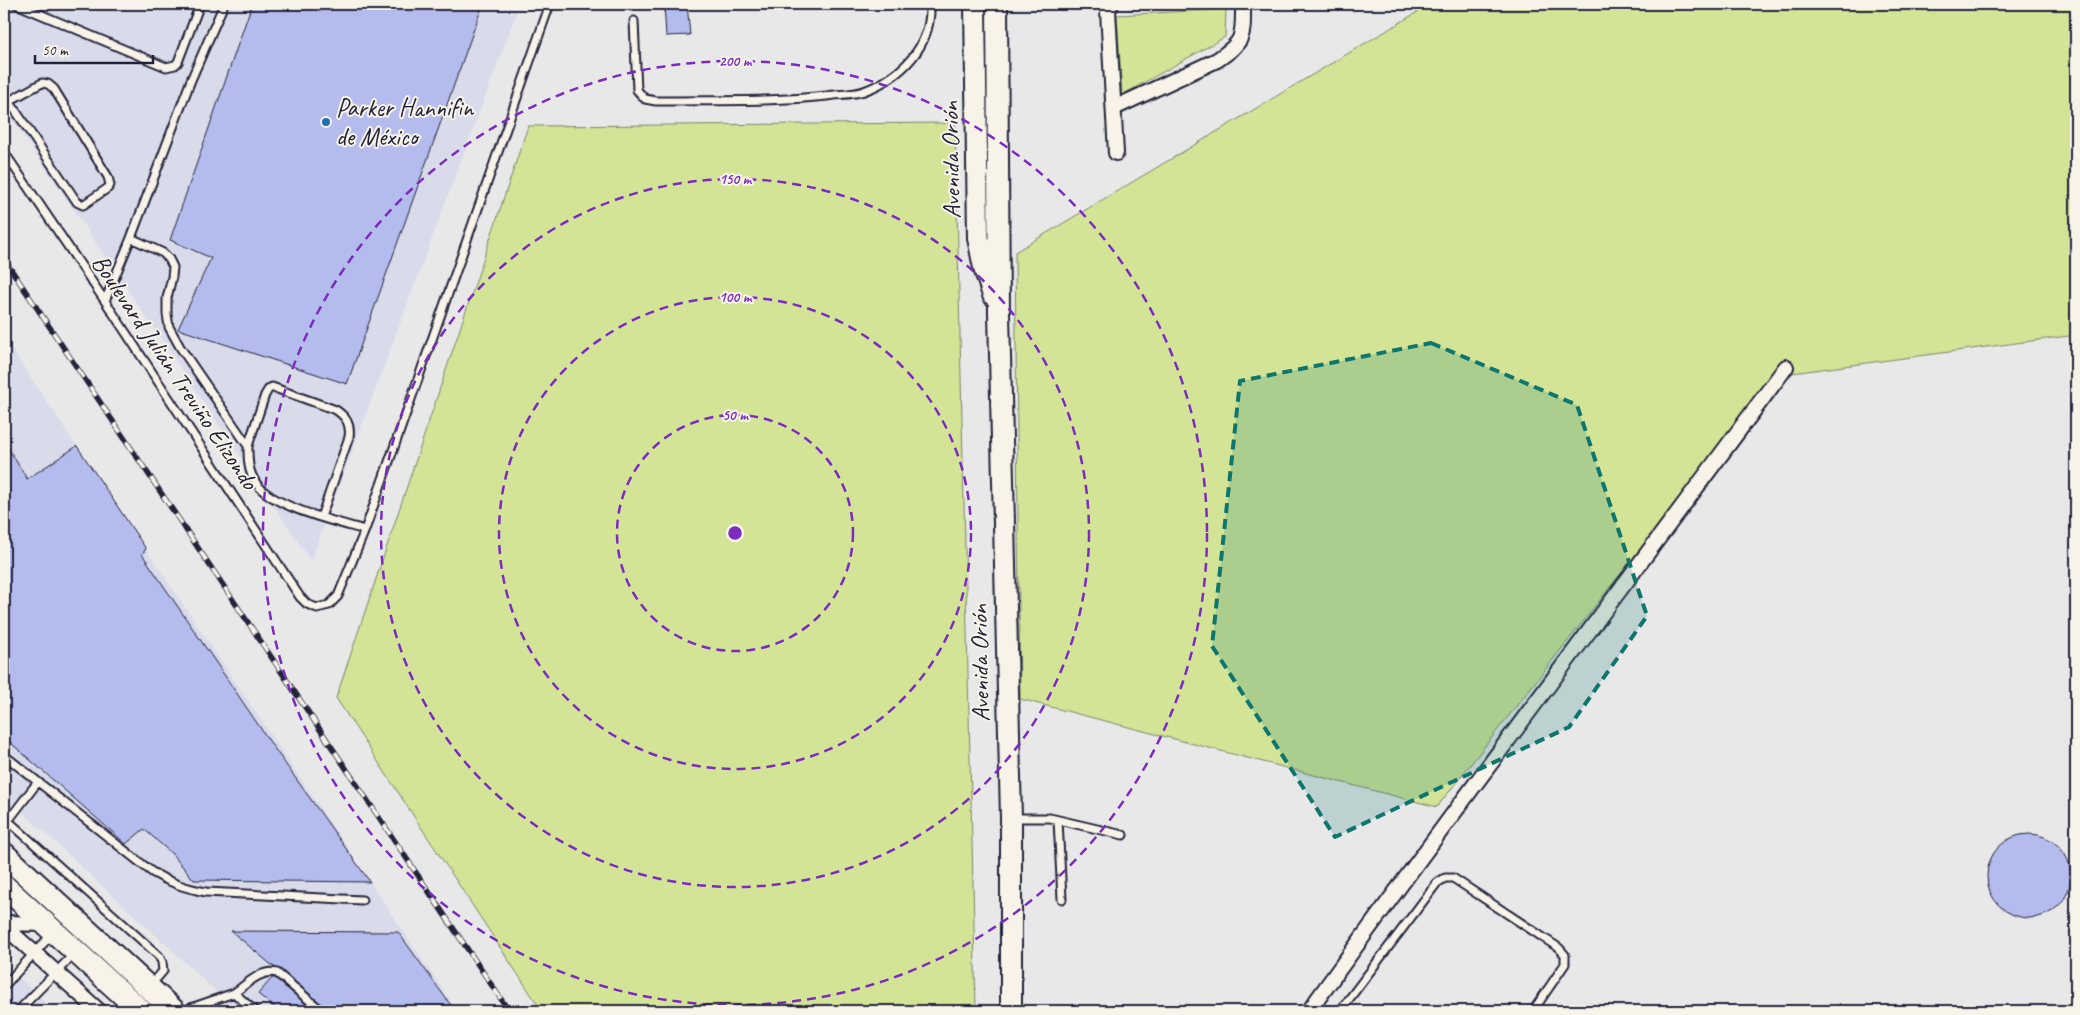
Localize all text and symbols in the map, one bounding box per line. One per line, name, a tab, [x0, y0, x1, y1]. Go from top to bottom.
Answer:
scale bar	[35, 32, 152, 64]
text: 50 m	[42, 41, 69, 60]
text: 200 m	[719, 52, 753, 71]
place label: Parker Hannifin de México	[336, 92, 475, 153]
street label: Avenida Orión	[934, 100, 968, 219]
marker: Parker Hannifin de México	[320, 116, 332, 128]
text: 150 m	[719, 170, 753, 189]
street label: Boulevard Julián Treviño Elizondo	[84, 248, 266, 497]
text: 100 m	[719, 288, 753, 307]
text: 50 m	[722, 406, 749, 425]
centre of rings	[726, 524, 744, 542]
street label: Avenida Orión	[963, 603, 997, 722]

